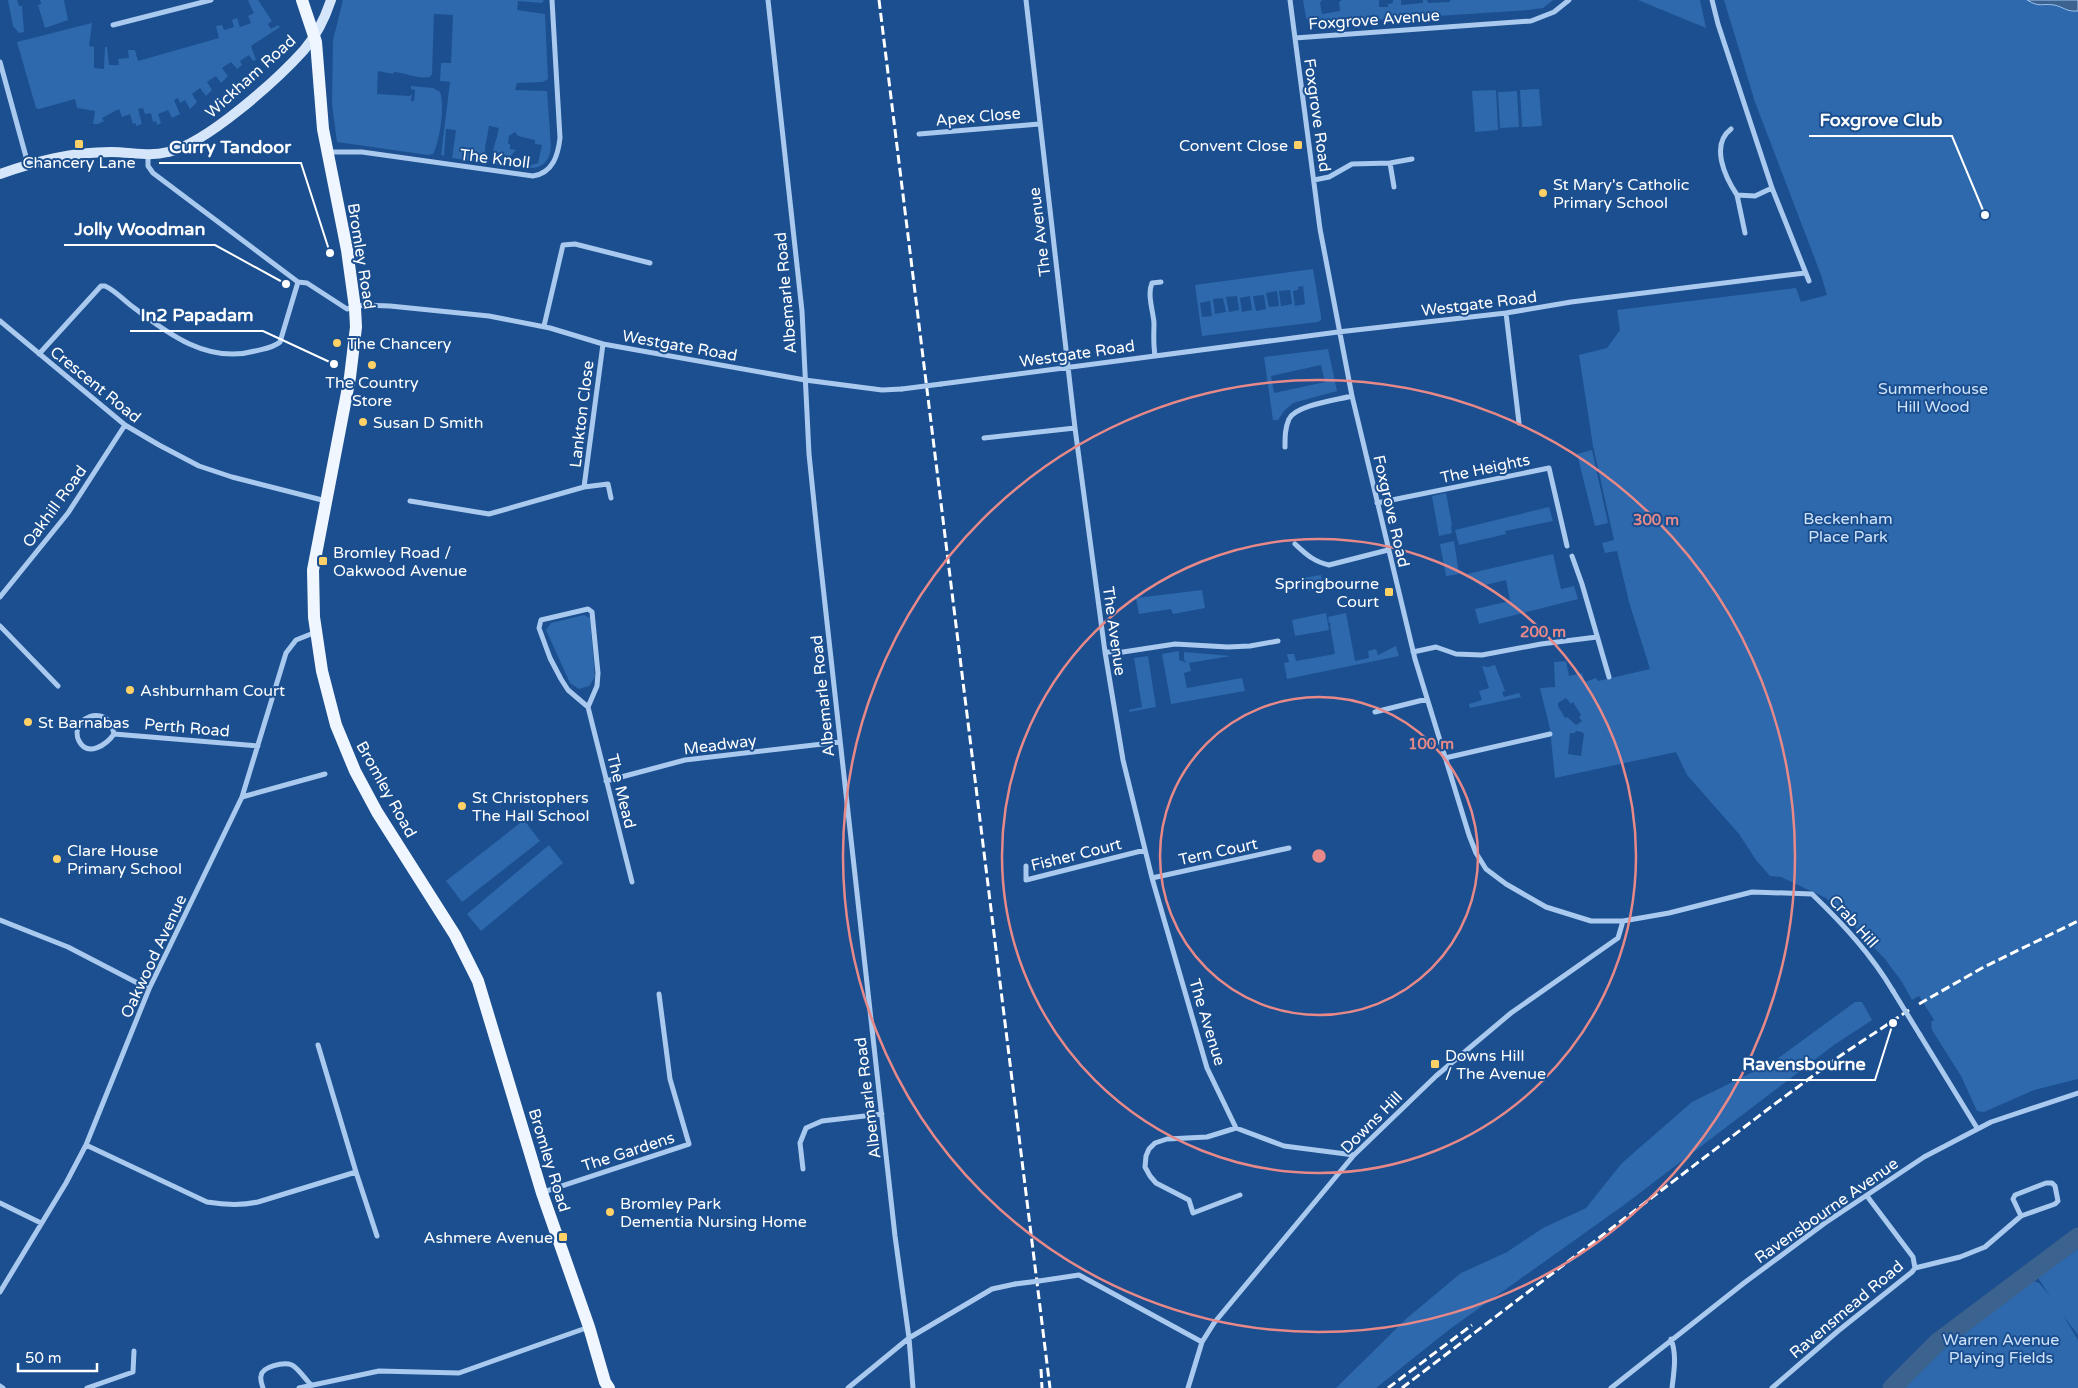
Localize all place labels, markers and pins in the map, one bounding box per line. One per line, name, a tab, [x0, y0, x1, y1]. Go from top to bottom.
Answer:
callout: Foxgrove Club	[1809, 103, 1952, 136]
callout: Curry Tandoor	[159, 130, 301, 163]
place label: Convent Close	[1179, 136, 1288, 156]
marker: Chancery Lane	[73, 138, 85, 150]
marker: Convent Close	[1292, 139, 1304, 151]
place label: Chancery Lane	[22, 153, 136, 173]
place label: St Mary's Catholic Primary School	[1553, 175, 1689, 213]
marker: St Mary's Catholic Primary School	[1537, 187, 1549, 199]
callout: Jolly Woodman	[64, 212, 215, 245]
callout: In2 Papadam	[130, 298, 263, 331]
place label: The Chancery	[347, 334, 452, 354]
marker: The Chancery	[331, 337, 343, 349]
marker: The Country Store	[366, 359, 378, 371]
place label: The Country Store	[325, 373, 419, 411]
place label: Susan D Smith	[373, 413, 483, 433]
marker: Susan D Smith	[357, 416, 369, 428]
place label: Bromley Road / Oakwood Avenue	[333, 543, 467, 581]
marker: Bromley Road / Oakwood Avenue	[317, 555, 329, 567]
place label: Springbourne Court	[1275, 574, 1379, 612]
marker: Springbourne Court	[1383, 586, 1395, 598]
place label: Ashburnham Court	[140, 681, 285, 701]
marker: Ashburnham Court	[124, 684, 136, 696]
place label: St Barnabas	[38, 713, 130, 733]
marker: St Barnabas	[22, 716, 34, 728]
place label: St Christophers The Hall School	[472, 788, 589, 826]
marker: St Christophers The Hall School	[456, 800, 468, 812]
place label: Clare House Primary School	[67, 841, 182, 879]
centre of rings	[1310, 847, 1328, 865]
marker: Clare House Primary School	[51, 853, 63, 865]
place label: Downs Hill / The Avenue	[1445, 1046, 1546, 1084]
callout: Ravensbourne	[1732, 1047, 1875, 1080]
marker: Downs Hill / The Avenue	[1429, 1058, 1441, 1070]
place label: Bromley Park Dementia Nursing Home	[620, 1194, 807, 1232]
marker: Bromley Park Dementia Nursing Home	[604, 1206, 616, 1218]
place label: Ashmere Avenue	[424, 1228, 553, 1248]
marker: Ashmere Avenue	[557, 1231, 569, 1243]

